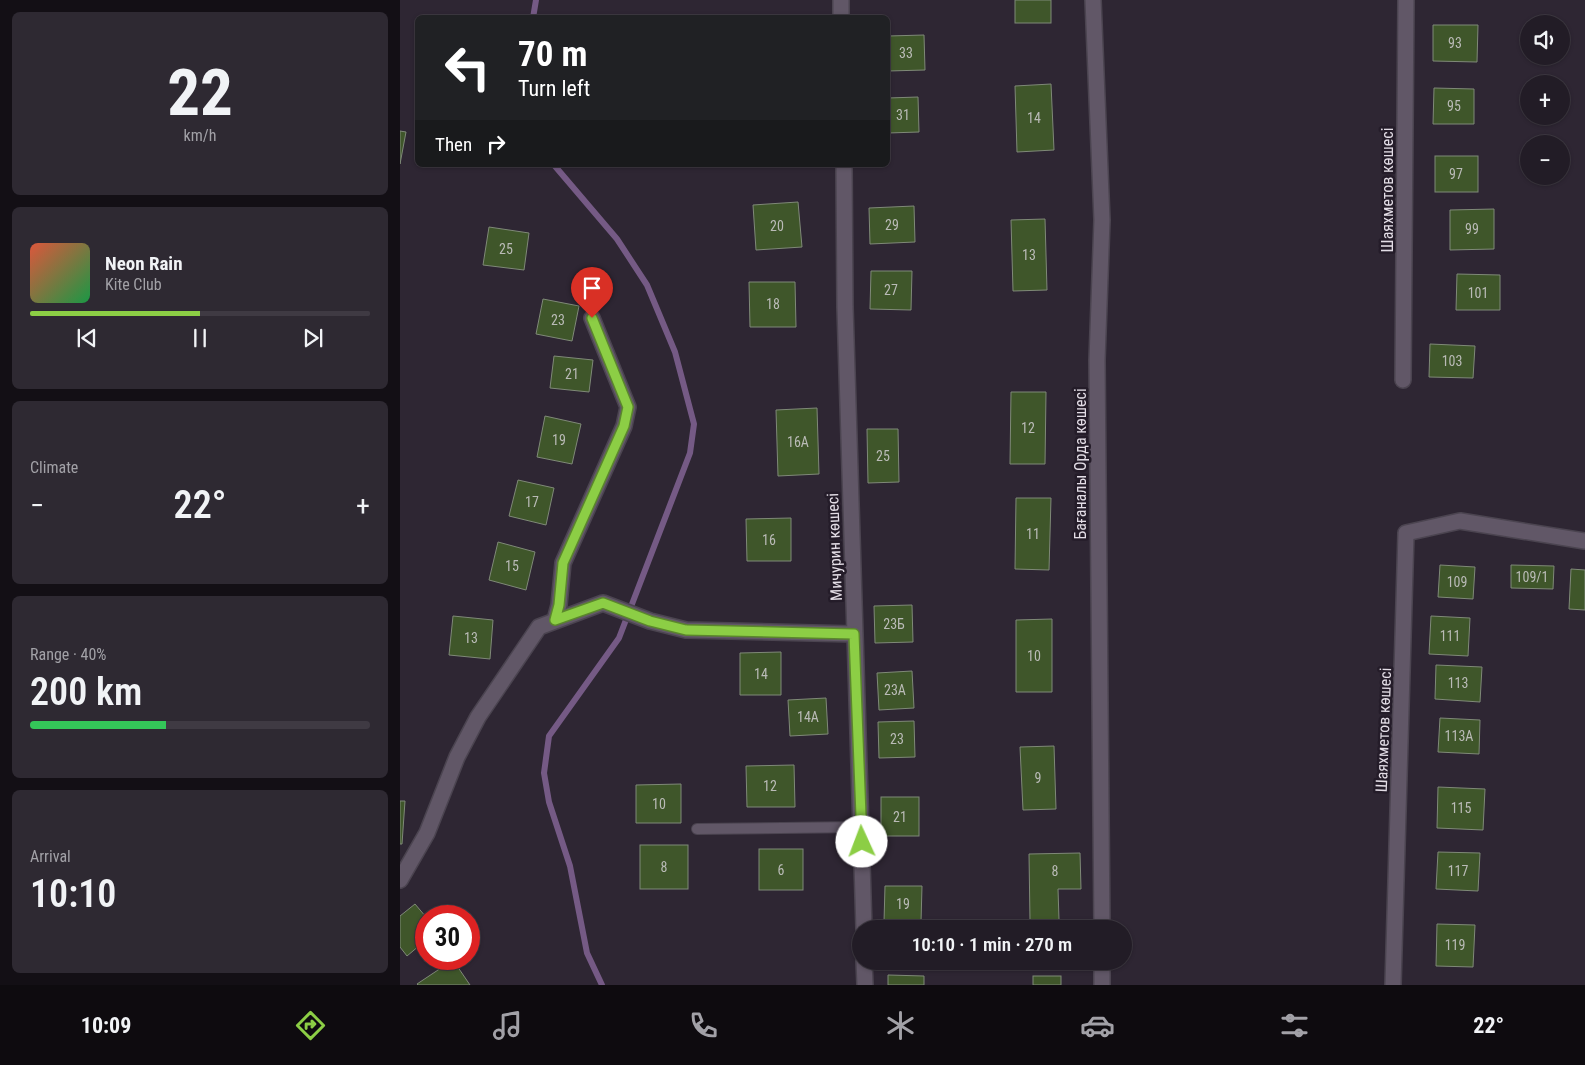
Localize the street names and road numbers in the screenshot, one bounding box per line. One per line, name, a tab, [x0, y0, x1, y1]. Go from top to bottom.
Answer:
street label: Шаяхметов көшесі	[1378, 128, 1397, 252]
street label: Бағаналы Орда көшесі	[1071, 388, 1090, 540]
street label: Мичурин көшесі	[823, 493, 846, 601]
street label: Шаяхметов көшесі	[1372, 667, 1395, 793]

